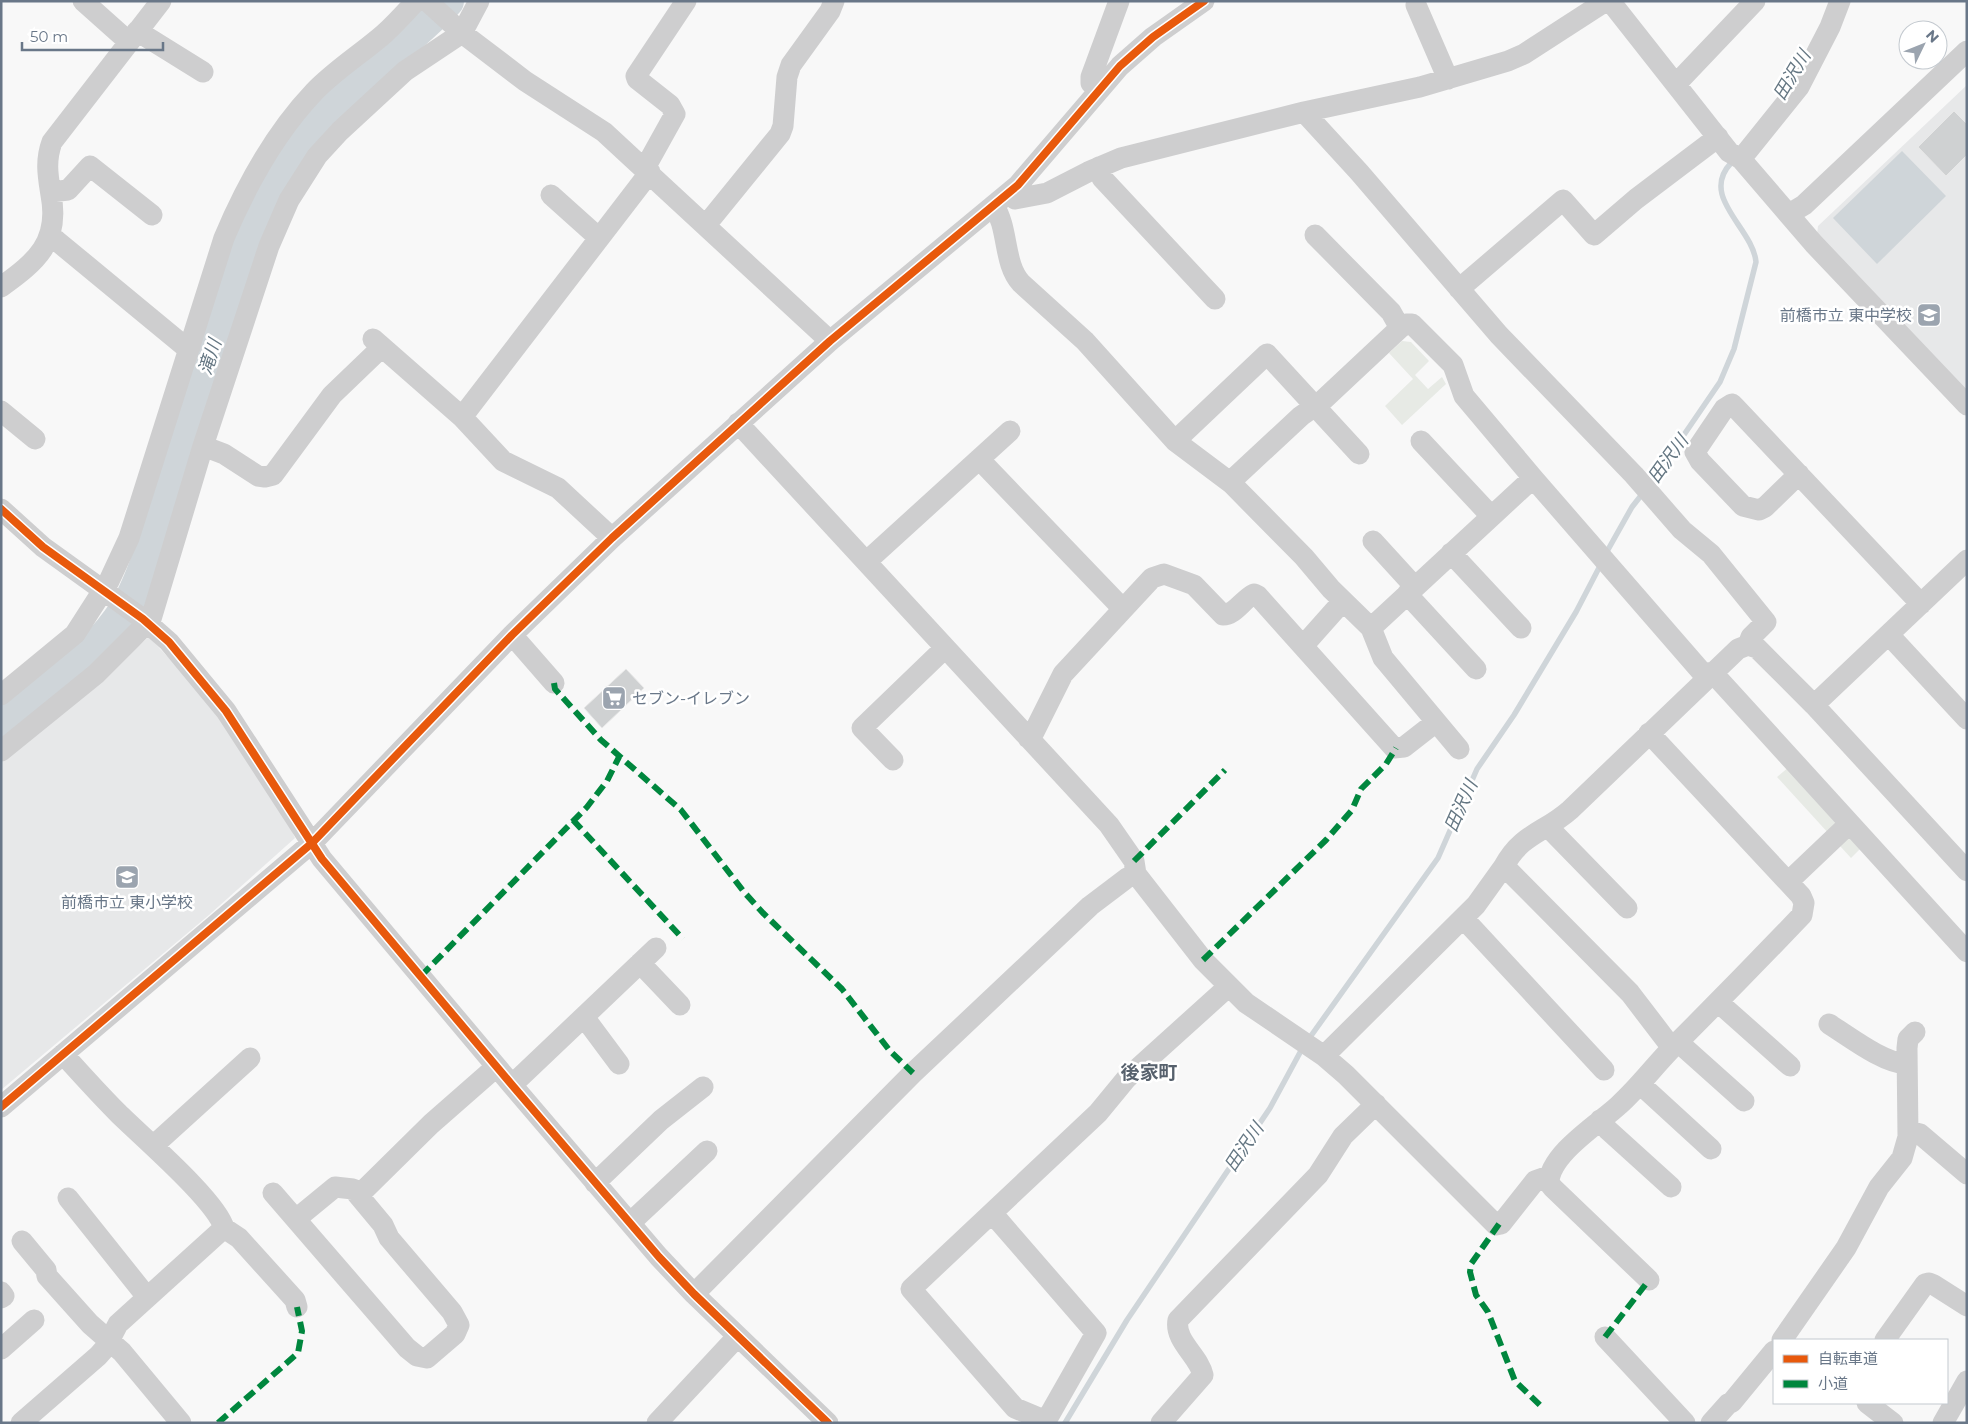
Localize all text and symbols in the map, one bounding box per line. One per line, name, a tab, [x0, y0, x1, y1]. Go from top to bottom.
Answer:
scale bar	[22, 20, 164, 52]
north arrow	[1898, 20, 1948, 70]
text: N	[1922, 26, 1943, 46]
text: 50 m	[30, 27, 68, 46]
water label: 田沢川	[1769, 44, 1816, 104]
school or university icon: 前橋市立 東中学校	[1916, 302, 1942, 328]
place label: 前橋市立 東中学校	[1780, 306, 1912, 325]
water label: 滝川	[194, 335, 227, 378]
water label: 田沢川	[1643, 429, 1694, 487]
supermarket icon: セブン-イレブン	[601, 685, 627, 711]
place label: セブン-イレブン	[632, 689, 750, 708]
water label: 田沢川	[1440, 775, 1483, 835]
school or university icon: 前橋市立 東小学校	[114, 864, 140, 890]
place label: 前橋市立 東小学校	[61, 893, 193, 912]
district label: 後家町	[1120, 1061, 1178, 1084]
water label: 田沢川	[1220, 1117, 1269, 1176]
legend	[1773, 1339, 1948, 1404]
text: 自転車道	[1818, 1349, 1878, 1368]
text: 小道	[1818, 1374, 1848, 1393]

